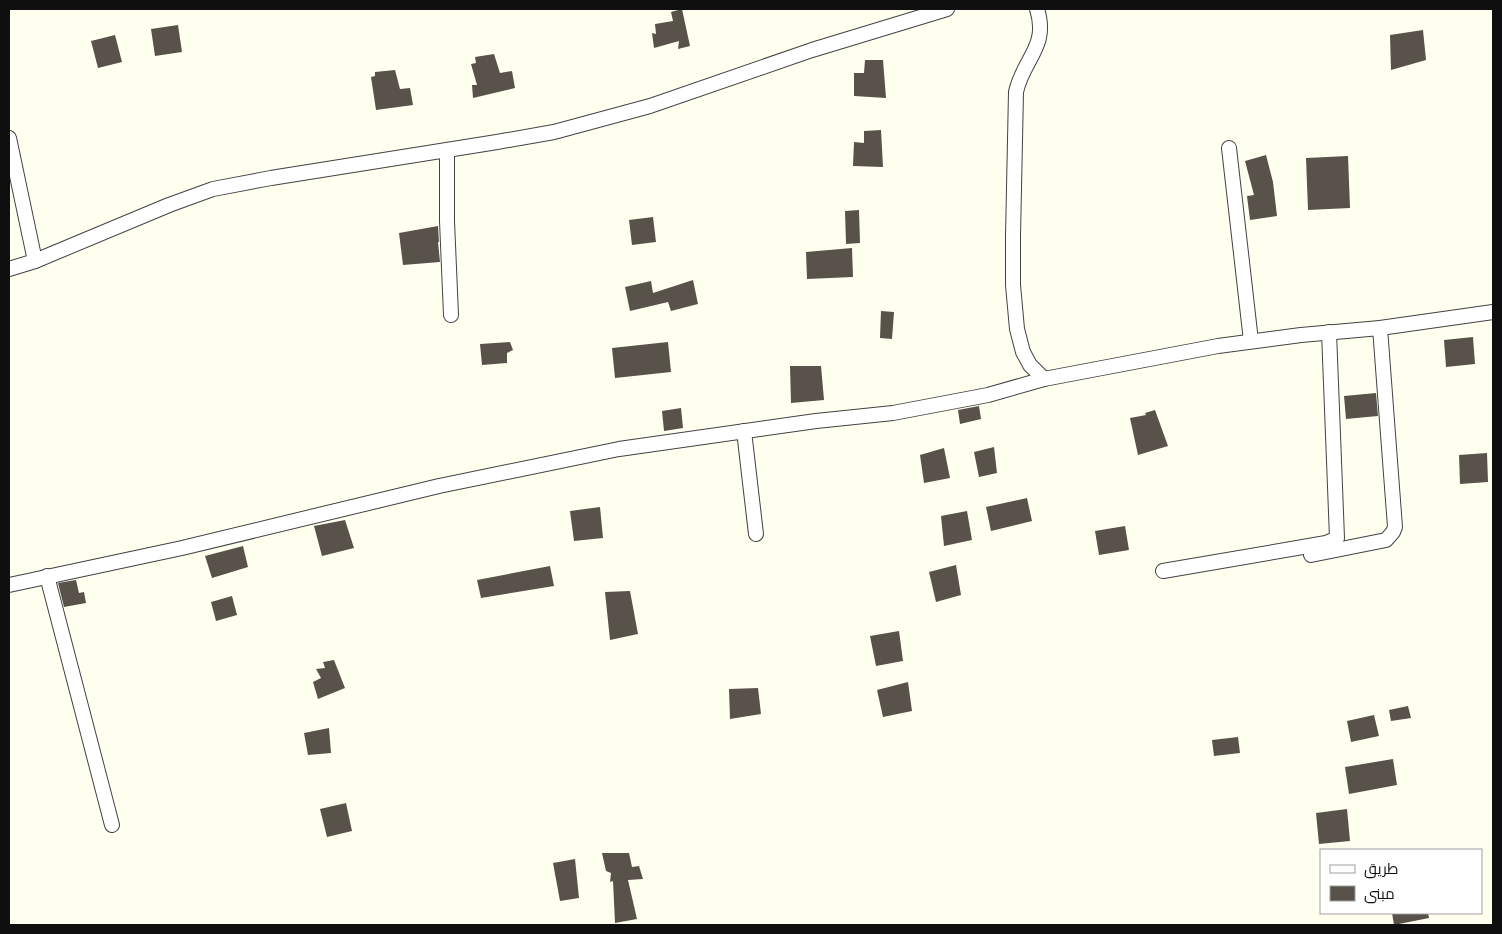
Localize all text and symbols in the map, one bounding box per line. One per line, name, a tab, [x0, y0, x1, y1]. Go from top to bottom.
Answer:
legend	[1320, 849, 1482, 914]
text: طريق	[1364, 860, 1398, 879]
text: مبنى	[1364, 885, 1395, 904]

